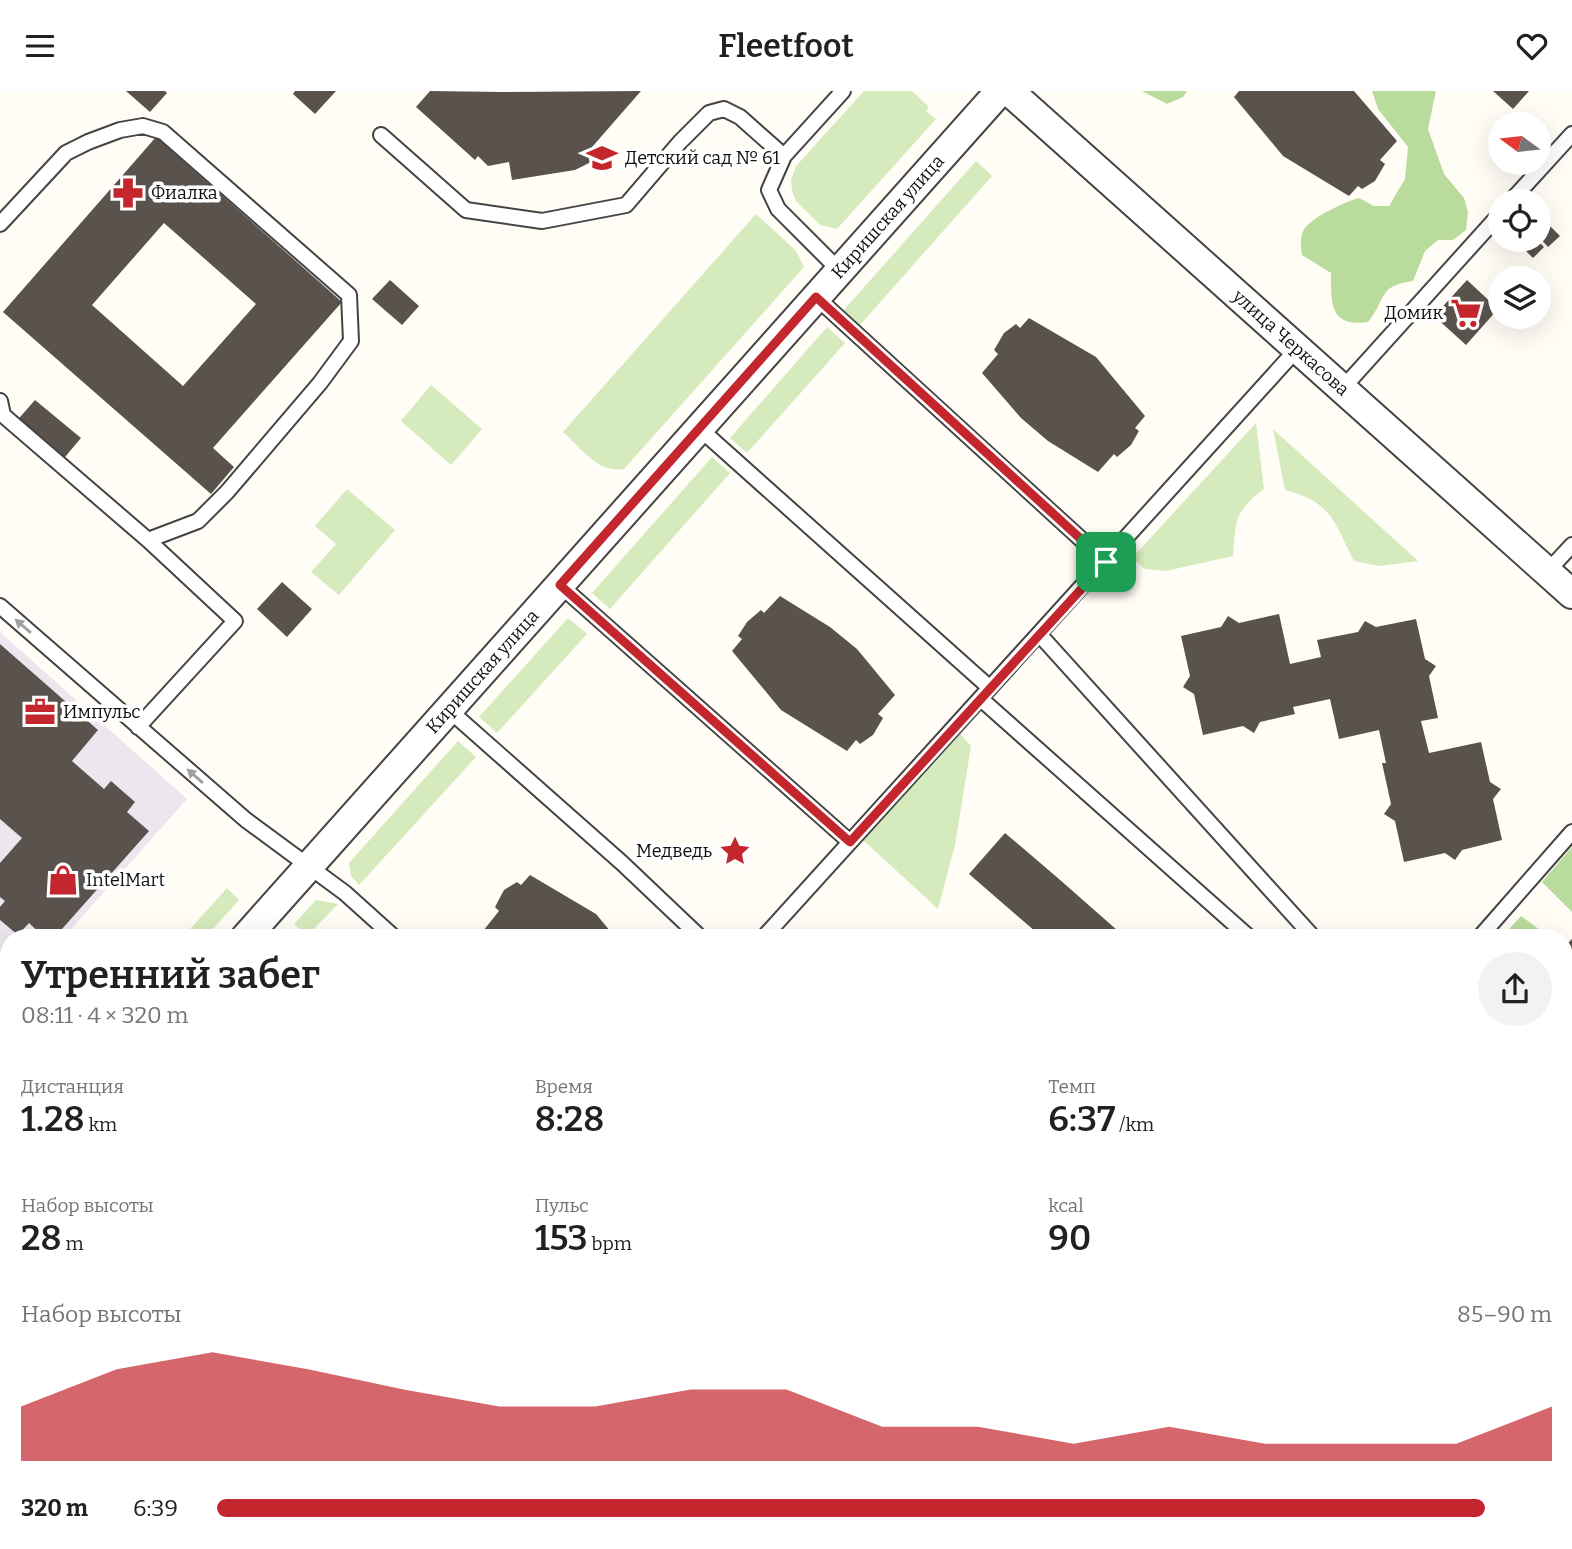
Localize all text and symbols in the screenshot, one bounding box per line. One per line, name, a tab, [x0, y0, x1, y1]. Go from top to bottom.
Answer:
icon: menu	[21, 27, 59, 65]
text: Fleetfoot	[718, 27, 854, 65]
icon: heart	[1513, 27, 1551, 65]
north arrow	[1488, 112, 1550, 175]
map controls	[1488, 112, 1551, 329]
school or university icon: Детский сад № 61	[585, 141, 619, 175]
place label: Детский сад № 61	[625, 147, 780, 169]
street label: Киришская улица	[827, 150, 949, 283]
pharmacy icon: Фиалка	[111, 176, 145, 210]
place label: Фиалка	[151, 182, 218, 204]
button: locate	[1488, 189, 1551, 252]
button: layers	[1488, 266, 1551, 329]
street label: улица Черкасова	[1227, 284, 1354, 401]
supermarket icon: Домик	[1449, 296, 1483, 330]
place label: Домик	[1385, 302, 1443, 324]
pin	[1076, 532, 1136, 592]
icon: arrive	[1087, 543, 1125, 581]
street label: Киришская улица	[422, 605, 544, 738]
one-way arrow	[15, 619, 32, 634]
office icon: Импульс	[23, 695, 57, 729]
place label: Импульс	[63, 701, 141, 723]
one-way arrow	[186, 769, 203, 784]
place icon: Медведь	[718, 834, 752, 868]
place label: Медведь	[636, 840, 712, 862]
shop icon: IntelMart	[46, 863, 80, 897]
place label: IntelMart	[86, 869, 166, 891]
text: Утренний забег	[21, 952, 320, 998]
button: share	[1478, 952, 1552, 1026]
text: 08:11 · 4 × 320 m	[21, 1001, 188, 1029]
text: Дистанция	[21, 1075, 124, 1098]
text: Время	[535, 1075, 593, 1098]
text: Темп	[1048, 1075, 1096, 1098]
text: 1.28	[21, 1098, 85, 1140]
text: 8:28	[535, 1098, 604, 1140]
text: 6:37	[1048, 1098, 1115, 1140]
text: km	[85, 1113, 117, 1136]
text: /km	[1115, 1113, 1154, 1136]
text: Набор высоты	[21, 1194, 154, 1217]
text: Пульс	[535, 1194, 589, 1217]
text: kcal	[1048, 1194, 1084, 1217]
text: 28	[21, 1217, 62, 1259]
text: 153	[535, 1217, 588, 1259]
text: 90	[1048, 1217, 1091, 1259]
text: m	[62, 1232, 84, 1255]
text: bpm	[588, 1232, 632, 1255]
text: Набор высоты	[21, 1300, 182, 1328]
text: 85–90 m	[1457, 1300, 1552, 1328]
text: 320 m	[21, 1494, 88, 1522]
text: 6:39	[133, 1494, 178, 1522]

